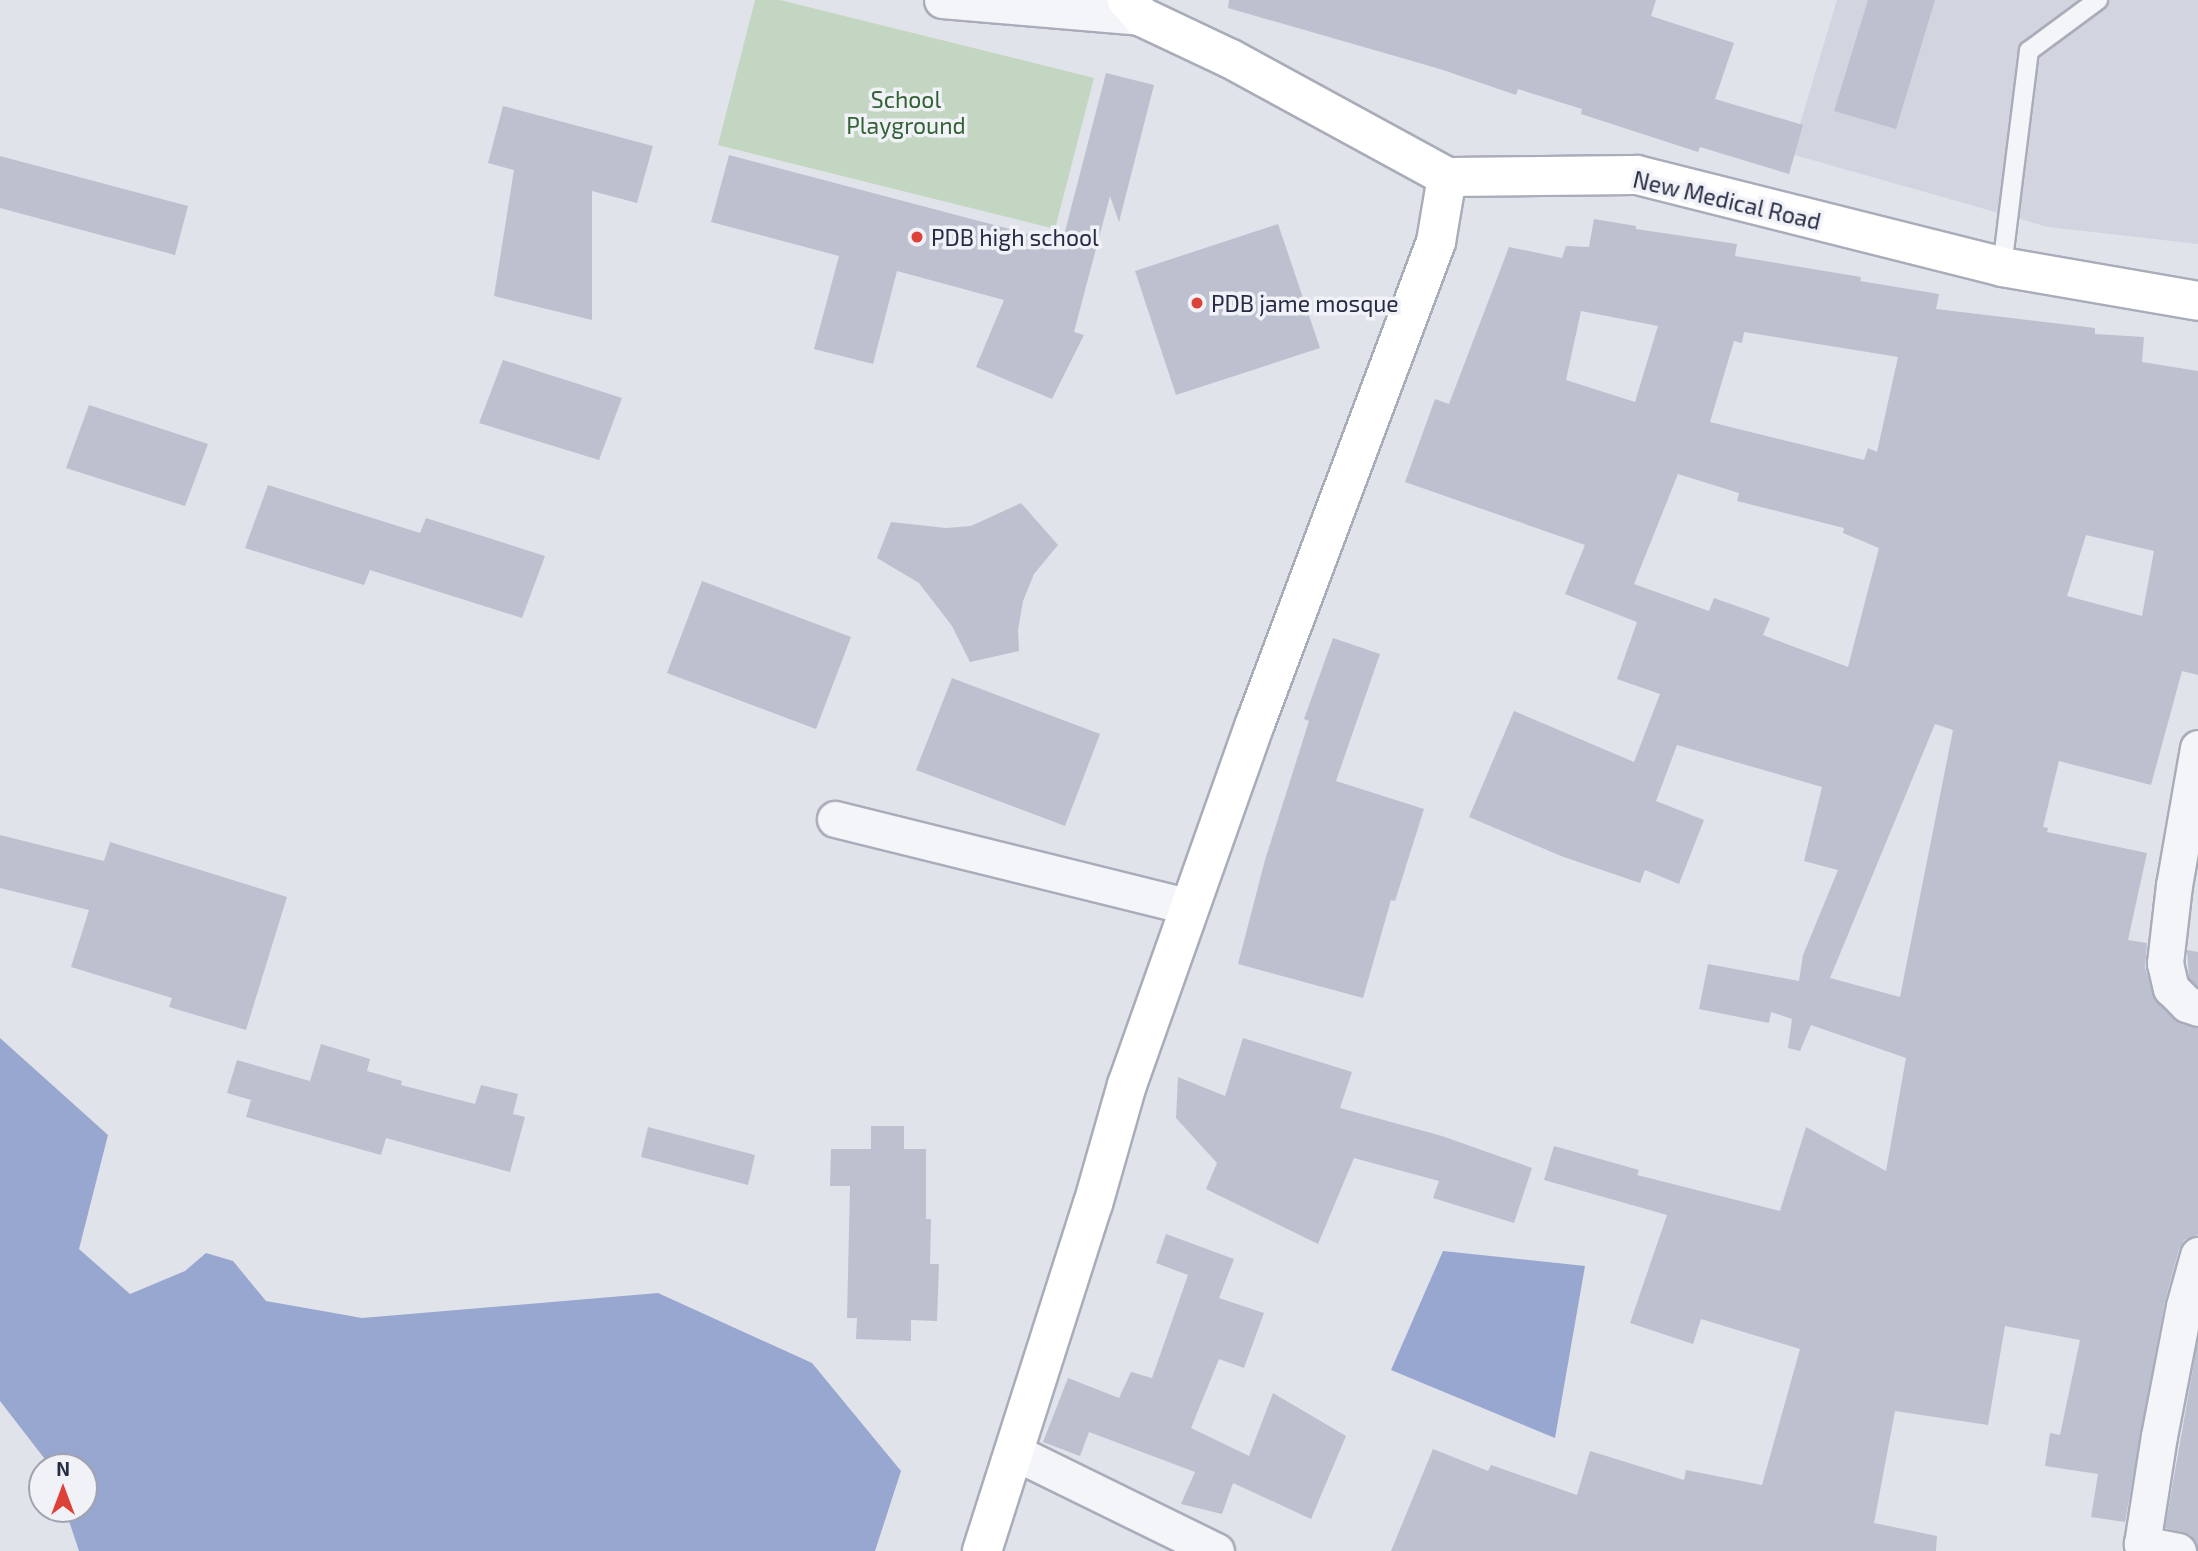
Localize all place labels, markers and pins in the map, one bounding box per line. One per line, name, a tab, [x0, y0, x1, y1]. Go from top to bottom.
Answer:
place label: PDB high school	[931, 223, 1099, 251]
marker: PDB high school	[909, 229, 925, 245]
place label: PDB jame mosque	[1211, 289, 1399, 317]
marker: PDB jame mosque	[1189, 295, 1205, 311]

